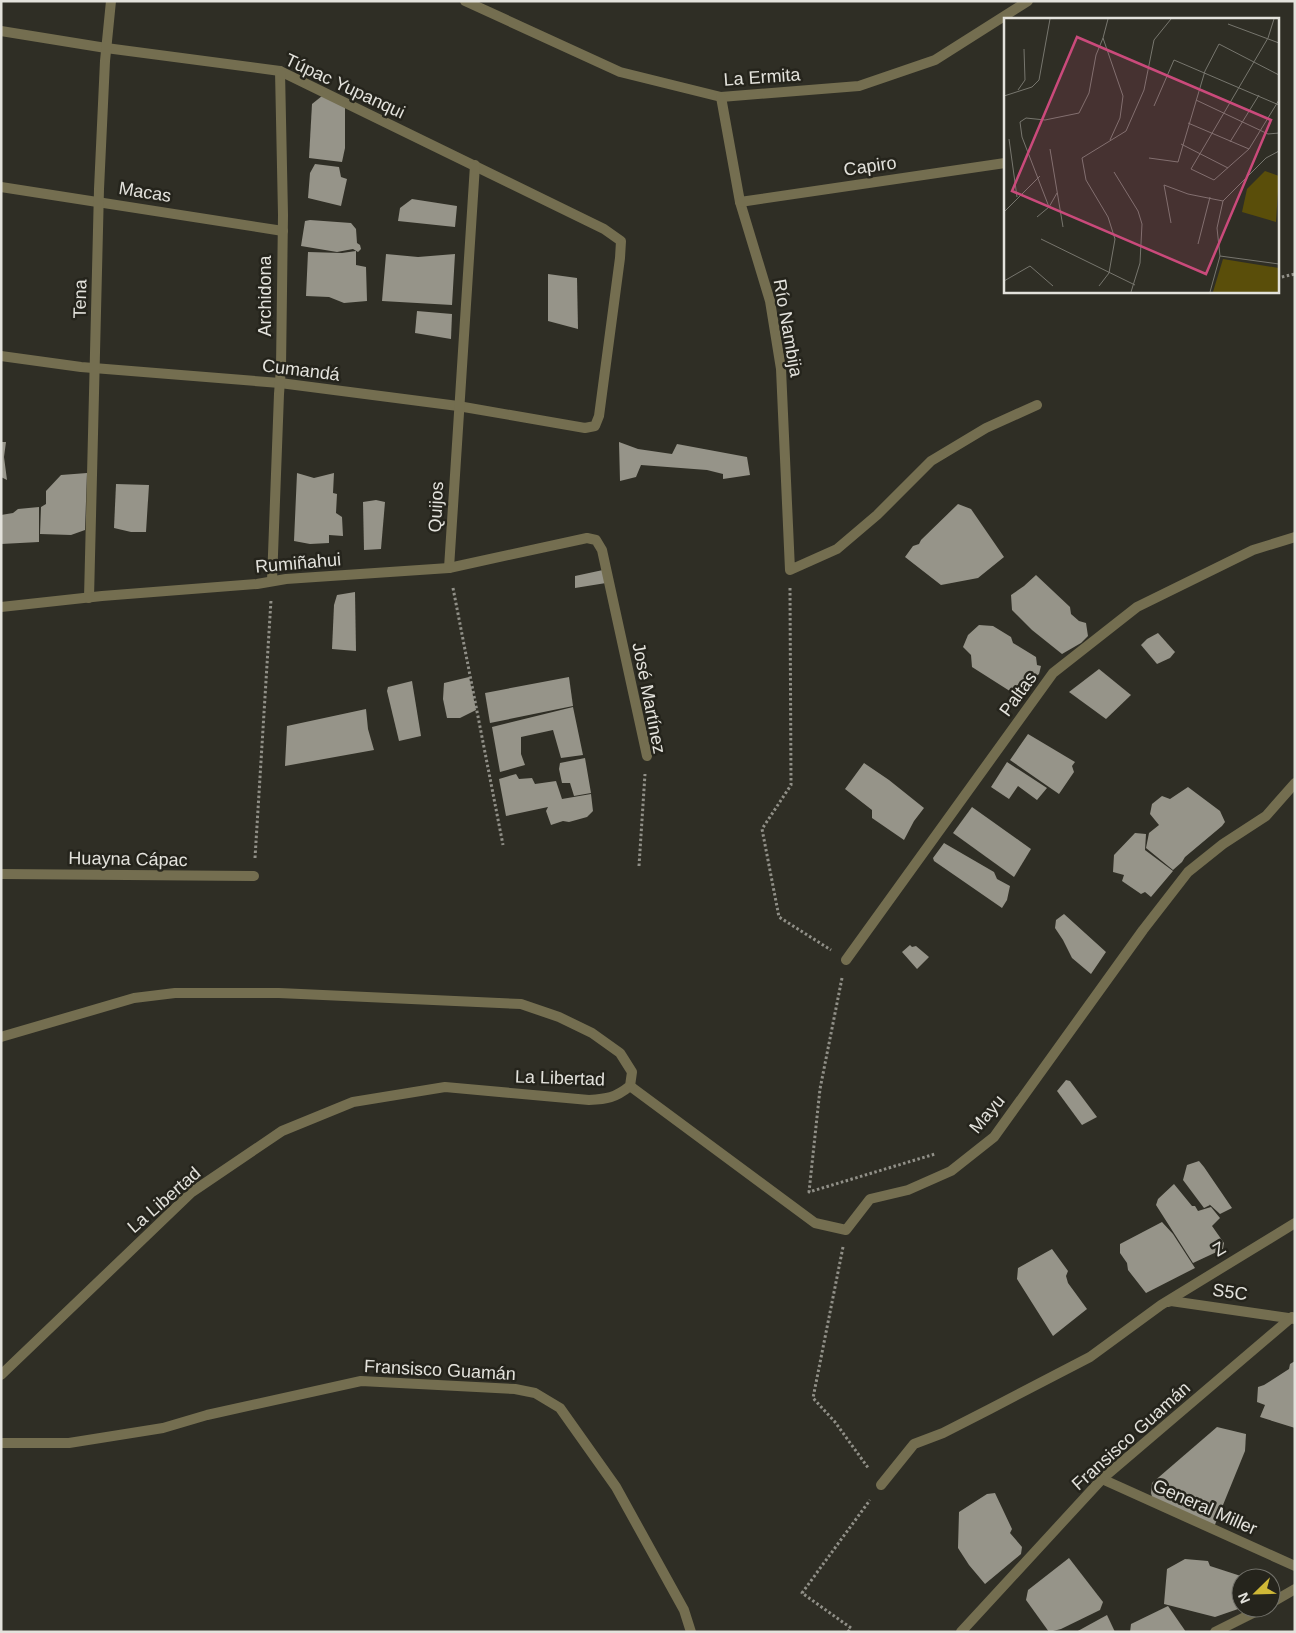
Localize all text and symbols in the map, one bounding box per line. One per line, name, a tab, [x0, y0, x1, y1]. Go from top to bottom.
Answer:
inset map	[1004, 18, 1278, 292]
street label: Túpac Yupanqui	[282, 50, 408, 122]
street label: La Ermita	[723, 64, 802, 90]
street label: Capiro	[842, 152, 898, 180]
street label: Macas	[117, 178, 173, 206]
street label: Archidona	[255, 254, 275, 337]
street label: Río Nambija	[770, 277, 807, 379]
street label: Tena	[70, 278, 90, 319]
street label: Cumandá	[261, 355, 342, 385]
street label: Quijos	[425, 481, 447, 533]
street label: Rumiñahui	[254, 549, 342, 577]
street label: José Martínez	[628, 641, 670, 755]
street label: Paltas	[995, 668, 1041, 720]
street label: Huayna Cápac	[68, 848, 188, 870]
street label: La Libertad	[515, 1066, 605, 1090]
street label: Mayu	[965, 1091, 1009, 1137]
street label: La Libertad	[123, 1163, 205, 1237]
street label: Z	[1209, 1238, 1229, 1260]
street label: S5C	[1211, 1280, 1249, 1304]
street label: Fransisco Guamán	[364, 1356, 516, 1384]
street label: Fransisco Guamán	[1068, 1378, 1194, 1494]
street label: General Miller	[1150, 1475, 1260, 1539]
north arrow	[1231, 1568, 1281, 1618]
text: N	[1235, 1590, 1253, 1606]

